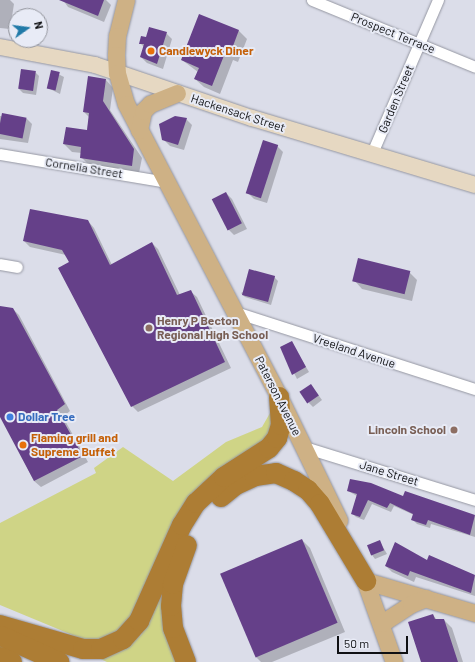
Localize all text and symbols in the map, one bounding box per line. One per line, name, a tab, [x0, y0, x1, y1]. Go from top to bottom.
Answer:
north arrow	[8, 8, 48, 48]
street label: Prospect Terrace	[349, 10, 437, 56]
text: N	[32, 20, 46, 30]
place label: Candlewyck Diner	[159, 44, 253, 58]
marker: Candlewyck Diner	[146, 46, 156, 56]
street label: Garden Street	[375, 63, 417, 135]
street label: Hackensack Street	[189, 91, 287, 135]
street label: Cornelia Street	[44, 155, 124, 181]
place label: Henry P Becton Regional High School	[157, 314, 268, 342]
marker: Henry P Becton Regional High School	[144, 323, 154, 333]
street label: Vreeland Avenue	[311, 331, 397, 371]
street label: Paterson Avenue	[252, 354, 304, 438]
place label: Dollar Tree	[18, 410, 75, 424]
marker: Dollar Tree	[5, 412, 15, 422]
place label: Lincoln School	[368, 423, 446, 437]
marker: Lincoln School	[449, 425, 459, 435]
place label: Flaming grill and Supreme Buffet	[31, 431, 118, 459]
marker: Flaming grill and Supreme Buffet	[18, 440, 28, 450]
street label: Jane Street	[358, 457, 420, 489]
scale bar	[339, 628, 410, 654]
text: 50 m	[344, 636, 369, 650]

